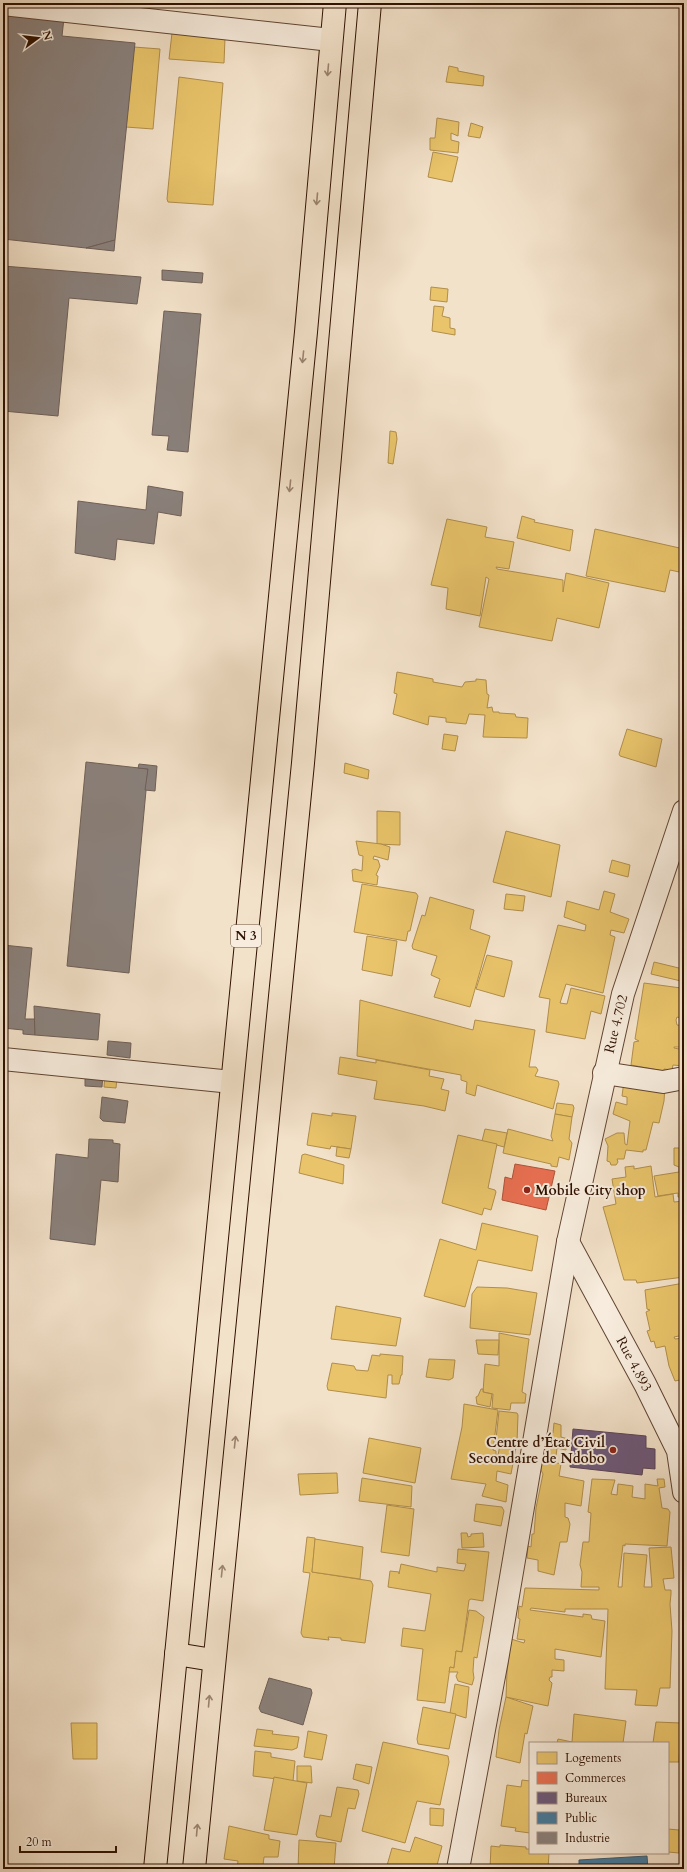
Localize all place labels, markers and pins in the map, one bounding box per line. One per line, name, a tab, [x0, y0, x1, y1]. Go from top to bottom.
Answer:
place label: Mobile City shop	[535, 1181, 646, 1200]
marker: Mobile City shop	[522, 1185, 532, 1195]
place label: Centre d’État Civil Secondaire de Ndobo	[469, 1432, 605, 1468]
marker: Centre d’État Civil Secondaire de Ndobo	[608, 1445, 618, 1455]

